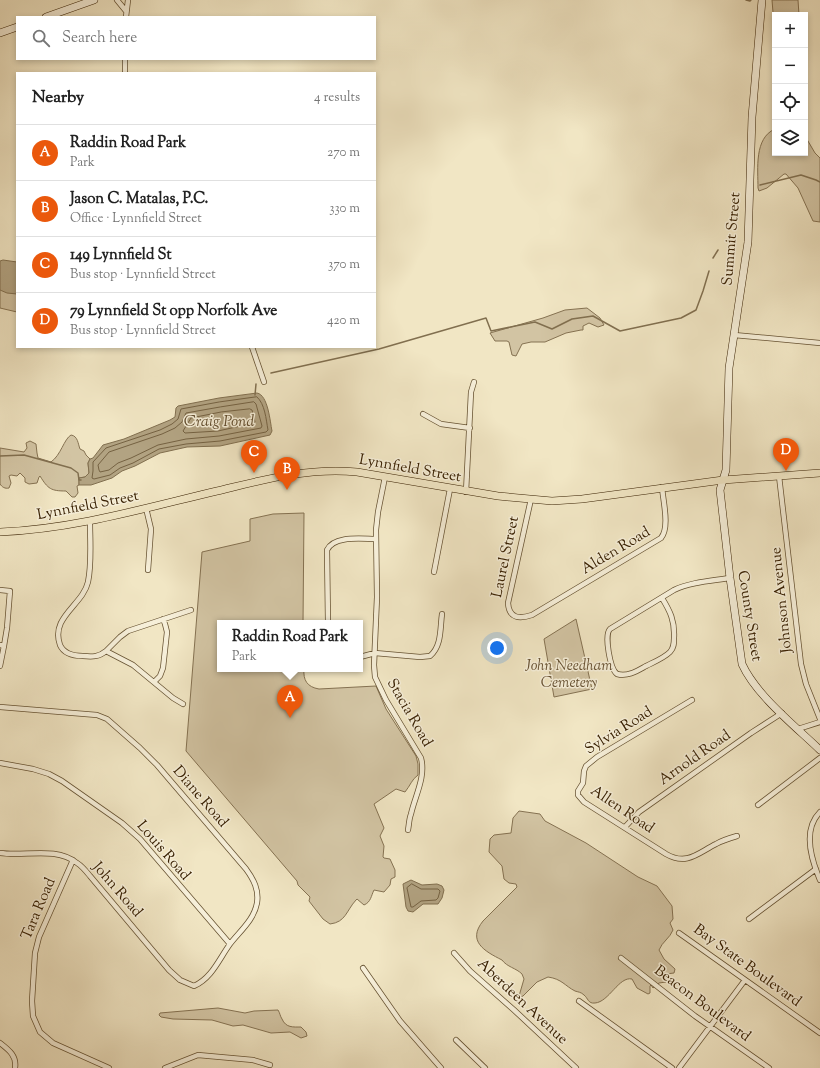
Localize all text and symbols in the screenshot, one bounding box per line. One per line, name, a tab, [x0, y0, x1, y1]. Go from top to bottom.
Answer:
map controls	[772, 12, 808, 156]
button: +	[772, 12, 808, 48]
search box	[16, 16, 376, 60]
icon: search	[30, 27, 52, 49]
text: Search here	[62, 28, 137, 49]
button: −	[772, 48, 808, 84]
button: locate	[772, 84, 808, 120]
text: Nearby	[32, 86, 84, 110]
text: 4 results	[314, 89, 360, 107]
button: layers	[772, 120, 808, 156]
text: Raddin Road Park	[70, 133, 186, 154]
text: A	[40, 144, 50, 162]
text: 270 m	[327, 144, 360, 162]
text: Park	[70, 154, 95, 172]
text: Jason C. Matalas, P.C.	[70, 189, 208, 210]
street label: Summit Street	[717, 191, 747, 287]
text: B	[41, 200, 49, 218]
text: 330 m	[329, 200, 360, 218]
text: Office · Lynnfield Street	[70, 210, 202, 228]
text: 149 Lynnfield St	[70, 245, 172, 266]
text: C	[40, 256, 50, 274]
text: 370 m	[328, 256, 360, 274]
text: Bus stop · Lynnfield Street	[70, 266, 216, 284]
text: 79 Lynnfield St opp Norfolk Ave	[70, 301, 277, 322]
text: D	[40, 312, 50, 330]
text: 420 m	[327, 312, 360, 330]
text: Bus stop · Lynnfield Street	[70, 322, 216, 340]
water label: Craig Pond	[184, 411, 254, 434]
pin: D	[773, 438, 799, 471]
pin: C	[241, 440, 267, 473]
street label: Lynnfield Street	[357, 450, 463, 488]
pin: B	[274, 457, 300, 490]
street label: Lynnfield Street	[35, 486, 141, 526]
street label: Laurel Street	[487, 514, 525, 600]
street label: Alden Road	[577, 522, 655, 580]
street label: Johnson Avenue	[766, 546, 798, 655]
street label: County Street	[731, 569, 767, 663]
popup	[217, 620, 363, 672]
text: Raddin Road Park	[232, 627, 348, 648]
your location	[487, 638, 507, 658]
text: Park	[232, 648, 257, 666]
park label: John Needham Cemetery	[524, 656, 613, 694]
street label: Stacia Road	[381, 675, 437, 751]
pin: A	[277, 685, 303, 718]
street label: Sylvia Road	[581, 702, 657, 760]
street label: Arnold Road	[655, 725, 736, 791]
street label: Diane Road	[167, 762, 233, 833]
street label: Allen Road	[586, 781, 659, 839]
street label: Louis Road	[131, 817, 195, 886]
street label: John Road	[86, 857, 147, 923]
street label: Tara Road	[17, 874, 62, 943]
street label: Bay State Boulevard	[689, 920, 806, 1013]
street label: Aberdeen Avenue	[472, 954, 572, 1050]
street label: Beacon Boulevard	[649, 961, 755, 1048]

